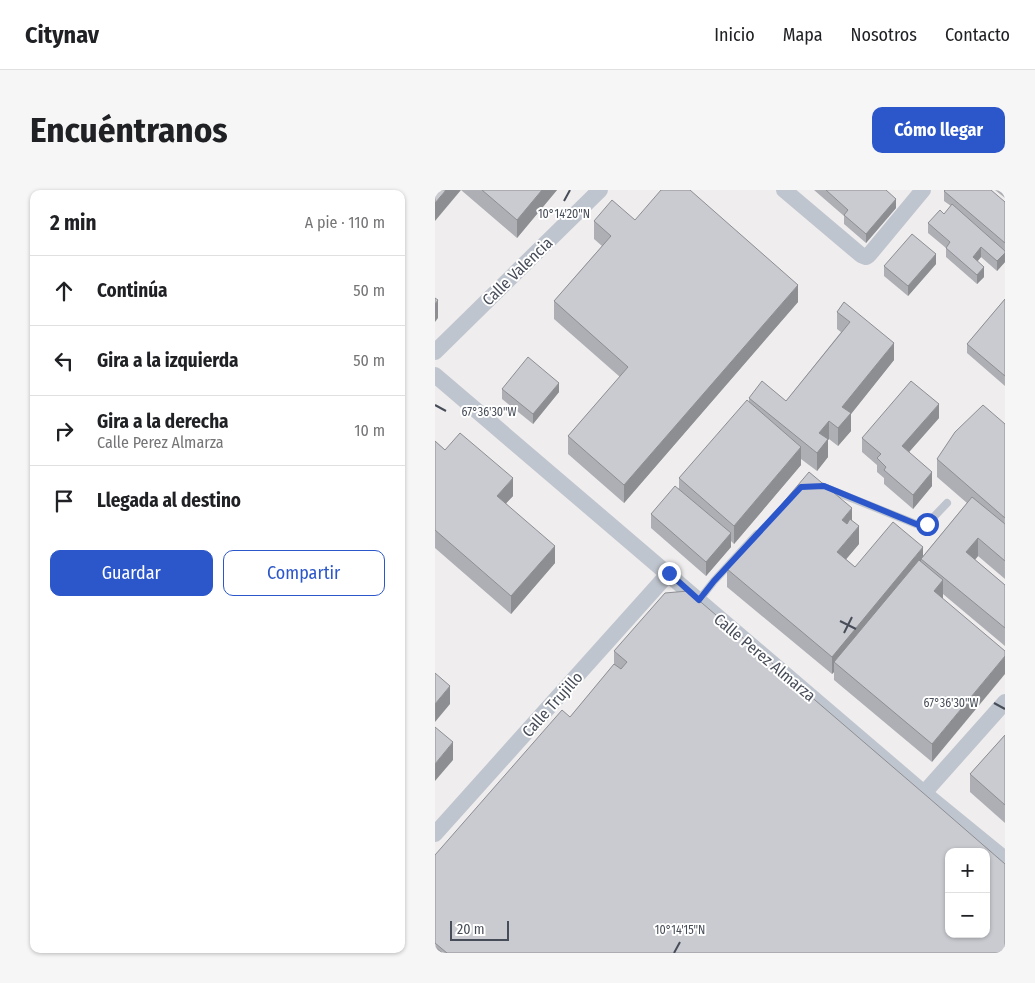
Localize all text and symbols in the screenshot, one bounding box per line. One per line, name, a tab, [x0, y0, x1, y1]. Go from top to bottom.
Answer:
text: Citynav	[25, 21, 99, 49]
text: Inicio	[714, 24, 755, 46]
text: Mapa	[783, 24, 823, 46]
text: Nosotros	[851, 24, 917, 46]
text: Contacto	[945, 24, 1010, 46]
button: Cómo llegar	[872, 107, 1005, 153]
text: Encuéntranos	[30, 109, 228, 151]
text: 10°14'20"N	[538, 207, 590, 221]
text: 2 min	[50, 210, 97, 236]
text: A pie · 110 m	[305, 213, 385, 232]
street label: Calle Valencia	[478, 233, 556, 309]
icon: ahead	[50, 277, 78, 305]
text: Continúa	[97, 279, 168, 302]
text: 50 m	[353, 281, 385, 300]
icon: left	[50, 347, 78, 375]
text: Gira a la izquierda	[97, 349, 239, 372]
text: 50 m	[353, 351, 385, 370]
text: 67°36'30"W	[462, 405, 516, 419]
text: Gira a la derecha	[97, 410, 229, 433]
icon: right	[50, 417, 78, 445]
text: 10 m	[354, 421, 385, 440]
text: Calle Perez Almarza	[97, 433, 224, 452]
icon: arrive	[50, 487, 78, 515]
text: Llegada al destino	[97, 489, 241, 512]
route start	[916, 513, 939, 536]
button: Guardar	[50, 550, 213, 596]
button: Compartir	[223, 550, 385, 596]
route end	[658, 562, 681, 585]
street label: Calle Perez Almarza	[710, 609, 819, 705]
street label: Calle Trujillo	[518, 668, 587, 741]
text: 67°36'30"W	[924, 696, 978, 710]
map controls	[945, 848, 990, 938]
button: +	[945, 848, 990, 893]
button: −	[945, 893, 990, 938]
scale bar	[450, 918, 509, 941]
text: 20 m	[457, 921, 485, 938]
text: 10°14'15"N	[655, 923, 705, 937]

